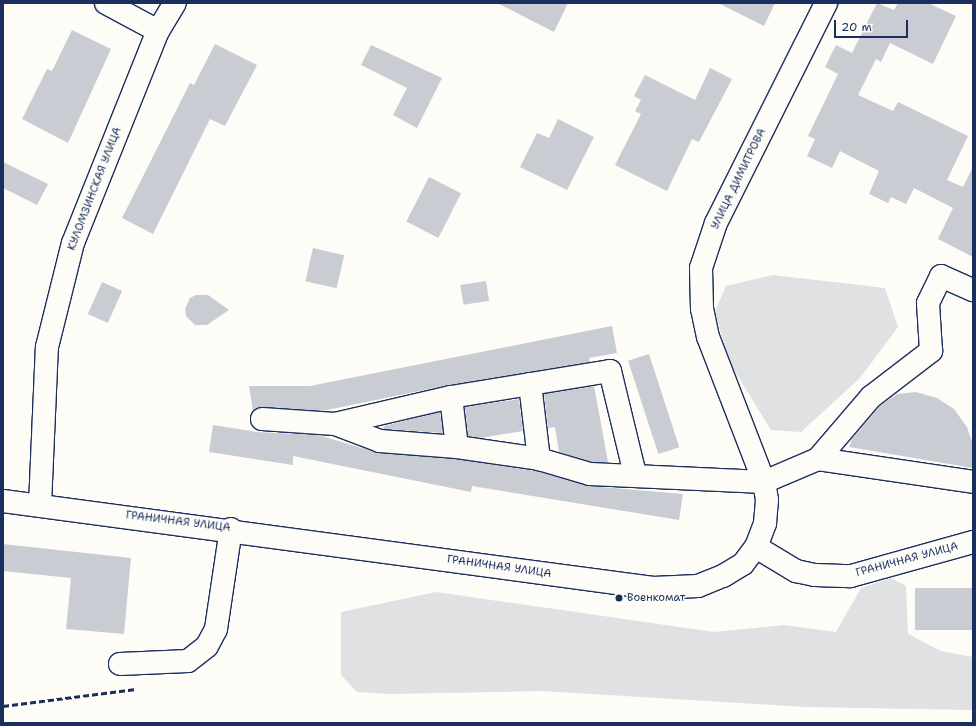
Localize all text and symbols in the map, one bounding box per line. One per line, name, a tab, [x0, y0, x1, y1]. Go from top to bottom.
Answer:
scale bar	[836, 12, 910, 38]
text: 20 m	[841, 19, 872, 35]
street label: КУЛОМЗИНСКАЯ УЛИЦА	[65, 125, 125, 253]
street label: УЛИЦА ДИМИТРОВА	[709, 126, 769, 232]
street label: ГРАНИЧНАЯ УЛИЦА	[125, 509, 231, 535]
street label: ГРАНИЧНАЯ УЛИЦА	[854, 540, 960, 580]
street label: ГРАНИЧНАЯ УЛИЦА	[446, 553, 552, 581]
place label: Военкомат	[627, 591, 685, 605]
marker: Военкомат	[614, 593, 624, 603]

